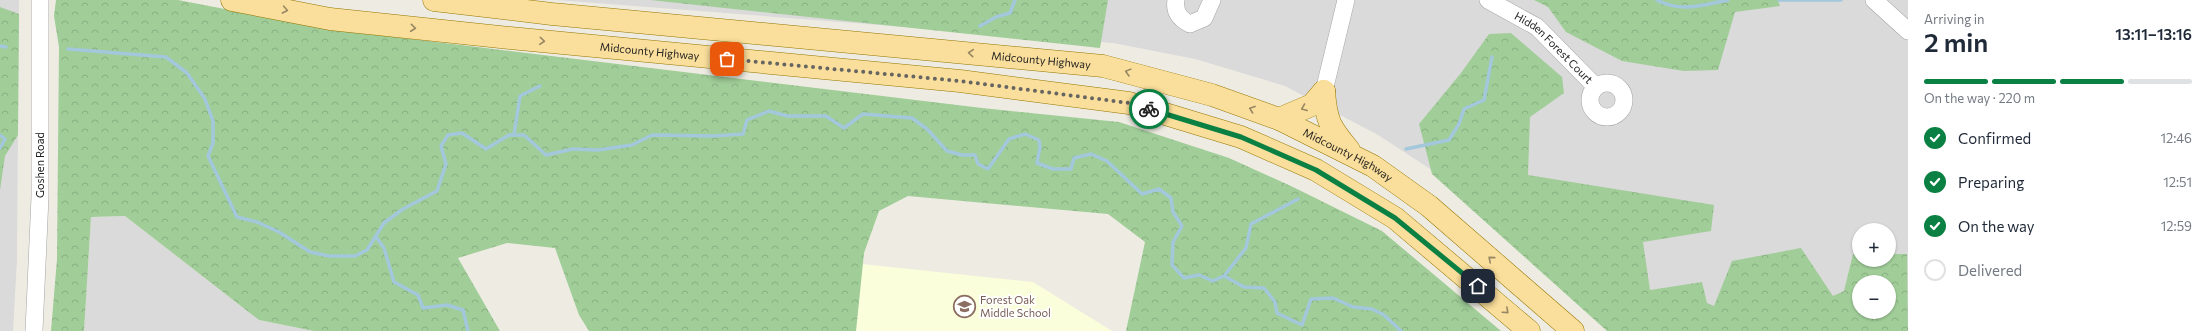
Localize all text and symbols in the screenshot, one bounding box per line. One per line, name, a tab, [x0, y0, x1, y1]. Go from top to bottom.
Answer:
one-way arrow	[281, 5, 288, 14]
street label: Hidden Forest Court	[1512, 9, 1596, 86]
text: Arriving in	[1924, 11, 1984, 27]
one-way arrow	[410, 23, 416, 32]
text: 13:11–13:16	[2115, 25, 2192, 43]
text: 2 min	[1924, 26, 1988, 57]
one-way arrow	[539, 37, 546, 46]
street label: Midcounty Highway	[599, 40, 700, 62]
pin	[710, 42, 744, 76]
icon: bag	[716, 48, 738, 70]
street label: Midcounty Highway	[991, 48, 1092, 71]
one-way arrow	[968, 49, 974, 58]
one-way arrow	[1124, 68, 1131, 77]
courier	[1129, 89, 1169, 129]
text: On the way · 220 m	[1924, 90, 2035, 106]
icon: bike	[1138, 98, 1160, 120]
one-way arrow	[1301, 104, 1308, 112]
one-way arrow	[1249, 106, 1256, 114]
street label: Midcounty Highway	[1301, 125, 1396, 184]
icon: check	[1924, 127, 1946, 149]
text: Confirmed	[1958, 129, 2031, 147]
text: 12:46	[2160, 130, 2192, 146]
street label: Goshen Road	[33, 132, 46, 198]
icon: check	[1924, 171, 1946, 193]
text: Preparing	[1958, 173, 2024, 191]
text: 12:51	[2163, 174, 2192, 190]
icon: check	[1924, 215, 1946, 237]
text: On the way	[1958, 217, 2035, 235]
text: 12:59	[2161, 218, 2192, 234]
map controls	[1852, 223, 1896, 319]
button: +	[1852, 223, 1896, 267]
one-way arrow	[1488, 257, 1495, 264]
text: Delivered	[1958, 261, 2022, 279]
pin	[1461, 269, 1495, 303]
icon: home	[1467, 275, 1489, 297]
button: −	[1852, 275, 1896, 319]
school or university icon: Forest Oak Middle School	[952, 293, 978, 319]
place label: Forest Oak Middle School	[980, 293, 1051, 319]
one-way arrow	[1502, 306, 1509, 313]

